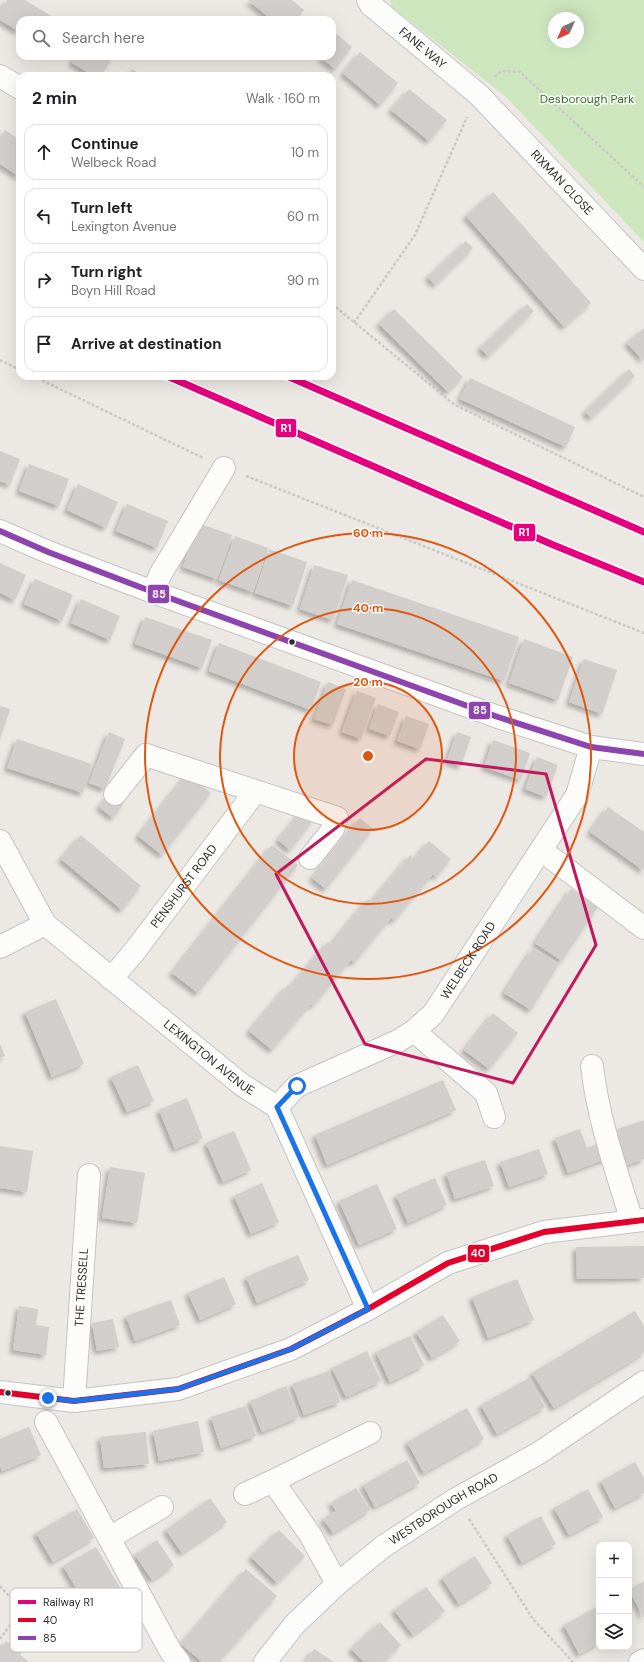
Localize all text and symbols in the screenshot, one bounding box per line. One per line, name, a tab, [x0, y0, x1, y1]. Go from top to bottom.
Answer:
north arrow	[548, 12, 584, 48]
search box	[16, 16, 336, 60]
street label: FANE WAY	[396, 24, 450, 72]
icon: search	[30, 27, 52, 49]
text: Search here	[62, 28, 145, 48]
text: 2 min	[32, 87, 77, 109]
text: Walk · 160 m	[246, 90, 320, 107]
park label: Desborough Park	[540, 91, 634, 107]
text: Continue	[71, 134, 139, 154]
icon: ahead	[33, 141, 55, 163]
text: 10 m	[291, 144, 319, 161]
street label: RIXMAN CLOSE	[527, 147, 597, 219]
text: Welbeck Road	[71, 154, 156, 171]
text: Turn left	[71, 198, 132, 218]
icon: left	[33, 205, 55, 227]
text: 60 m	[287, 208, 319, 225]
text: Lexington Avenue	[71, 218, 177, 235]
text: Turn right	[71, 262, 142, 282]
icon: right	[33, 269, 55, 291]
text: 90 m	[287, 272, 319, 289]
text: Boyn Hill Road	[71, 282, 156, 299]
icon: arrive	[33, 333, 55, 355]
text: Arrive at destination	[71, 334, 222, 354]
line badge: R1	[275, 418, 297, 438]
text: R1	[281, 421, 291, 435]
line badge: R1	[513, 523, 536, 542]
text: 60 m	[353, 525, 383, 541]
text: R1	[519, 525, 529, 539]
line badge: 85	[147, 584, 170, 604]
text: 85	[152, 587, 166, 601]
text: 40 m	[353, 600, 383, 616]
unlabelled marker	[287, 637, 297, 647]
text: 20 m	[353, 674, 383, 690]
line badge: 85	[468, 701, 491, 720]
text: 85	[473, 703, 487, 717]
centre of rings	[361, 749, 375, 763]
street label: PENSHURST ROAD	[147, 841, 221, 931]
street label: WELBECK ROAD	[437, 919, 500, 1002]
street label: LEXINGTON AVENUE	[160, 1016, 258, 1099]
route start	[288, 1077, 306, 1095]
line badge: 40	[467, 1244, 490, 1263]
text: 40	[471, 1246, 486, 1260]
street label: THE TRESSELL	[71, 1247, 92, 1327]
unlabelled marker	[3, 1388, 13, 1398]
route end	[39, 1389, 57, 1407]
street label: WESTBOROUGH ROAD	[386, 1469, 501, 1549]
map controls	[596, 1542, 632, 1650]
button: +	[596, 1542, 632, 1578]
button: −	[596, 1578, 632, 1614]
legend	[10, 1588, 142, 1652]
text: Railway R1	[43, 1595, 93, 1609]
text: 40	[43, 1613, 57, 1627]
button: layers	[596, 1614, 632, 1650]
text: 85	[43, 1631, 57, 1645]

